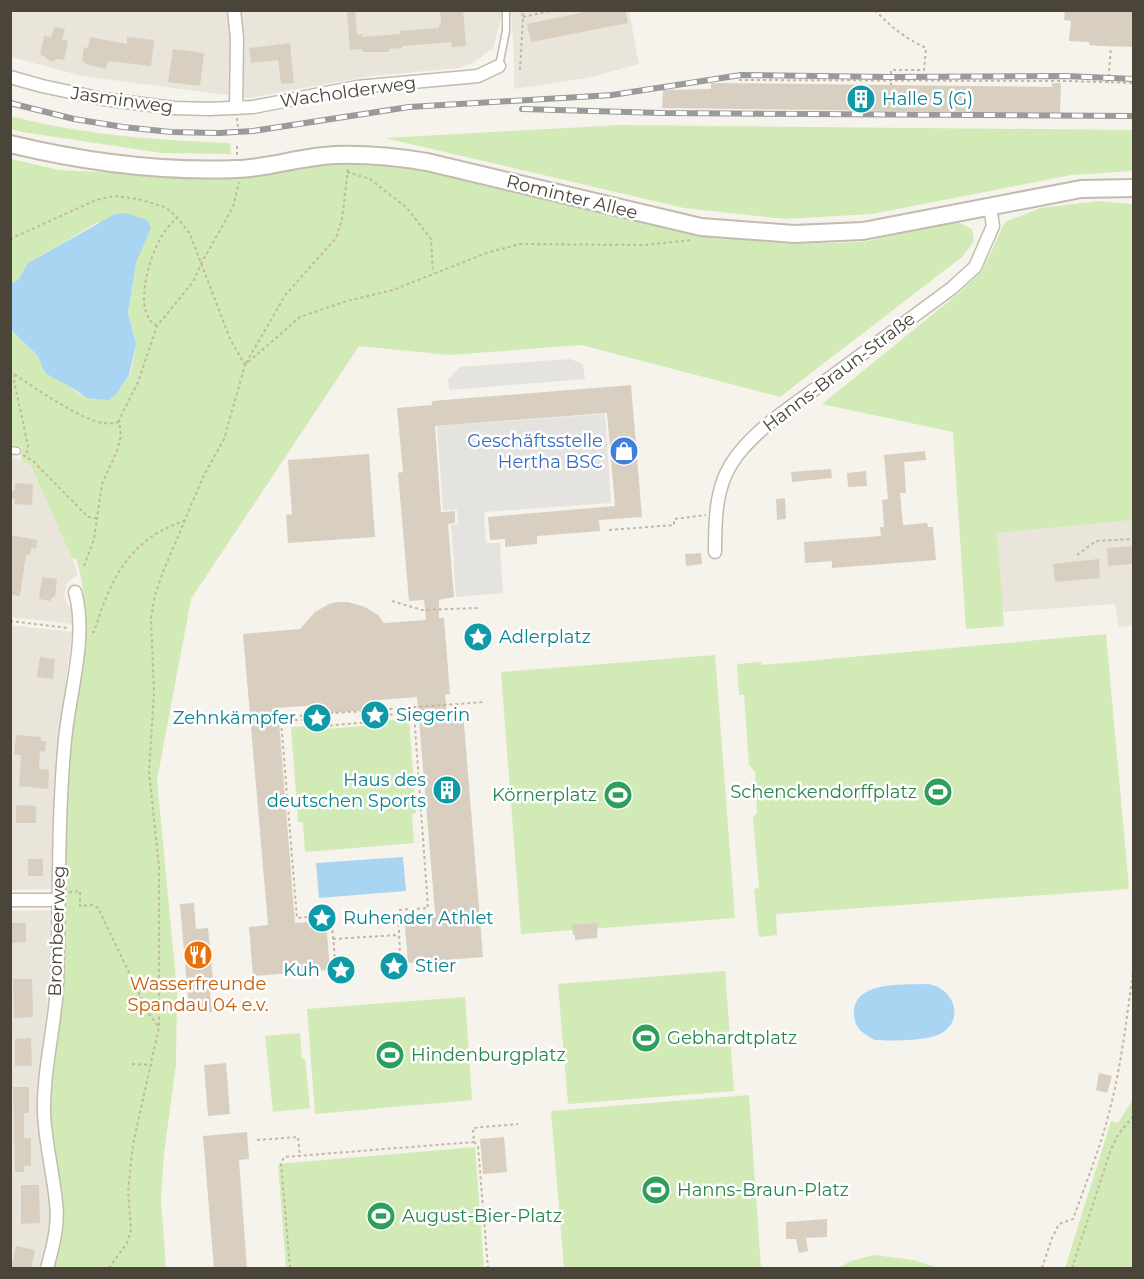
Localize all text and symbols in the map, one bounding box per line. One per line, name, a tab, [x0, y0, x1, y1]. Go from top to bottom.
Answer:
street label: Wacholderweg	[279, 72, 417, 112]
street label: Jasminweg	[68, 82, 175, 118]
building icon: Halle 5 (G)	[845, 83, 877, 115]
place label: Halle 5 (G)	[882, 88, 973, 110]
street label: Rominter Allee	[504, 170, 640, 224]
street label: Hanns-Braun-Straße	[758, 307, 920, 436]
place label: Geschäftsstelle Hertha BSC	[467, 430, 603, 473]
shop icon: Geschäftsstelle Hertha BSC	[608, 435, 640, 467]
place icon: Adlerplatz	[462, 621, 494, 653]
place label: Adlerplatz	[499, 626, 591, 648]
place icon: Siegerin	[359, 699, 391, 731]
place icon: Zehnkämpfer	[301, 702, 333, 734]
place label: Siegerin	[396, 704, 470, 726]
place label: Zehnkämpfer	[173, 707, 296, 729]
place label: Haus des deutschen Sports	[267, 769, 426, 812]
building icon: Haus des deutschen Sports	[431, 774, 463, 806]
sports icon: Schenckendorffplatz	[922, 776, 954, 808]
sports icon: Körnerplatz	[602, 779, 634, 811]
place label: Schenckendorffplatz	[730, 781, 917, 803]
place label: Körnerplatz	[492, 784, 597, 806]
street label: Brombeerweg	[44, 865, 70, 997]
place icon: Ruhender Athlet	[306, 902, 338, 934]
place label: Ruhender Athlet	[343, 907, 494, 929]
restaurant icon: Wasserfreunde Spandau 04 e.v.	[182, 939, 214, 971]
place icon: Stier	[378, 950, 410, 982]
place icon: Kuh	[325, 954, 357, 986]
place label: Stier	[415, 955, 456, 977]
place label: Kuh	[283, 959, 320, 981]
place label: Wasserfreunde Spandau 04 e.v.	[127, 973, 269, 1016]
sports icon: Gebhardtplatz	[630, 1022, 662, 1054]
place label: Gebhardtplatz	[667, 1027, 797, 1049]
sports icon: Hindenburgplatz	[374, 1039, 406, 1071]
place label: Hindenburgplatz	[411, 1044, 566, 1066]
sports icon: Hanns-Braun-Platz	[640, 1174, 672, 1206]
place label: Hanns-Braun-Platz	[677, 1179, 849, 1201]
sports icon: August-Bier-Platz	[365, 1200, 397, 1232]
place label: August-Bier-Platz	[402, 1205, 562, 1227]

